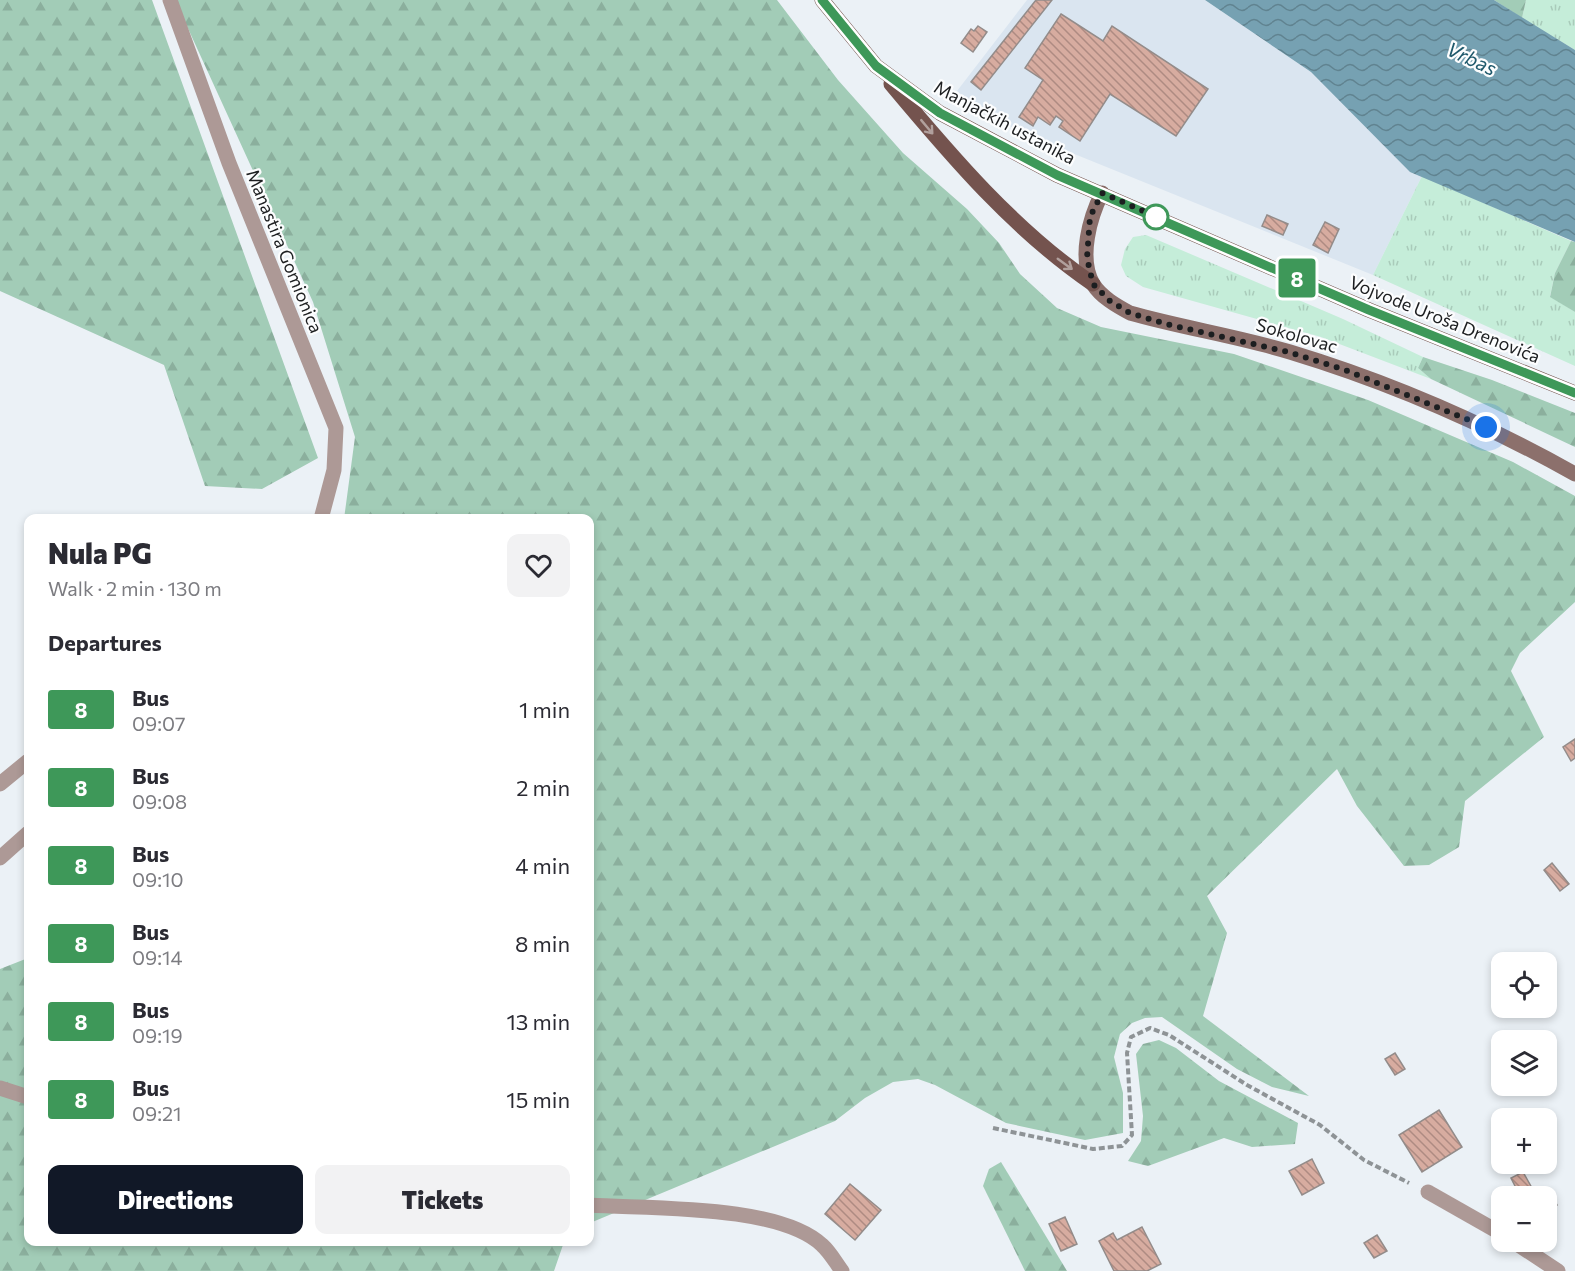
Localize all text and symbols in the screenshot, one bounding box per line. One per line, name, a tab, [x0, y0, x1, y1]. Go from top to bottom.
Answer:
water label: Vrbas	[1443, 36, 1501, 80]
street label: Manjačkih ustanika	[931, 75, 1079, 169]
one-way arrow	[920, 119, 934, 134]
street label: Manastira Gomionica	[242, 166, 328, 336]
unlabelled marker	[1143, 204, 1169, 230]
one-way arrow	[1056, 258, 1072, 270]
line badge: 8	[1278, 258, 1316, 298]
text: 8	[1291, 266, 1304, 291]
street label: Vojvode Uroša Drenovića	[1346, 271, 1544, 367]
street label: Sokolovac	[1254, 313, 1340, 357]
your location	[1471, 412, 1501, 442]
button: heart	[507, 534, 570, 597]
text: Nula PG	[48, 536, 152, 570]
text: Walk · 2 min · 130 m	[48, 576, 222, 600]
text: Departures	[48, 629, 162, 656]
text: Bus	[132, 684, 169, 711]
text: 1 min	[519, 696, 570, 723]
text: 8	[75, 697, 88, 722]
text: 09:07	[132, 711, 185, 735]
text: Bus	[132, 762, 169, 789]
text: 2 min	[516, 774, 570, 801]
text: 8	[75, 775, 88, 800]
text: 09:08	[132, 789, 187, 813]
text: Bus	[132, 840, 169, 867]
text: 4 min	[515, 852, 570, 879]
text: 8	[75, 853, 88, 878]
text: 09:10	[132, 867, 184, 891]
text: Bus	[132, 918, 169, 945]
text: 8 min	[515, 930, 570, 957]
text: 8	[75, 931, 88, 956]
text: 09:14	[132, 945, 182, 969]
map controls	[1491, 952, 1557, 1252]
button: locate	[1491, 952, 1557, 1018]
text: Bus	[132, 996, 169, 1023]
text: 13 min	[506, 1008, 570, 1035]
text: 8	[75, 1009, 88, 1034]
text: 09:19	[132, 1023, 183, 1047]
button: layers	[1491, 1030, 1557, 1096]
text: Bus	[132, 1074, 169, 1101]
text: 15 min	[506, 1086, 570, 1113]
text: 8	[75, 1087, 88, 1112]
text: 09:21	[132, 1101, 182, 1125]
button: +	[1491, 1108, 1557, 1174]
button: Directions	[48, 1165, 303, 1234]
button: Tickets	[315, 1165, 570, 1234]
button: −	[1491, 1186, 1557, 1252]

